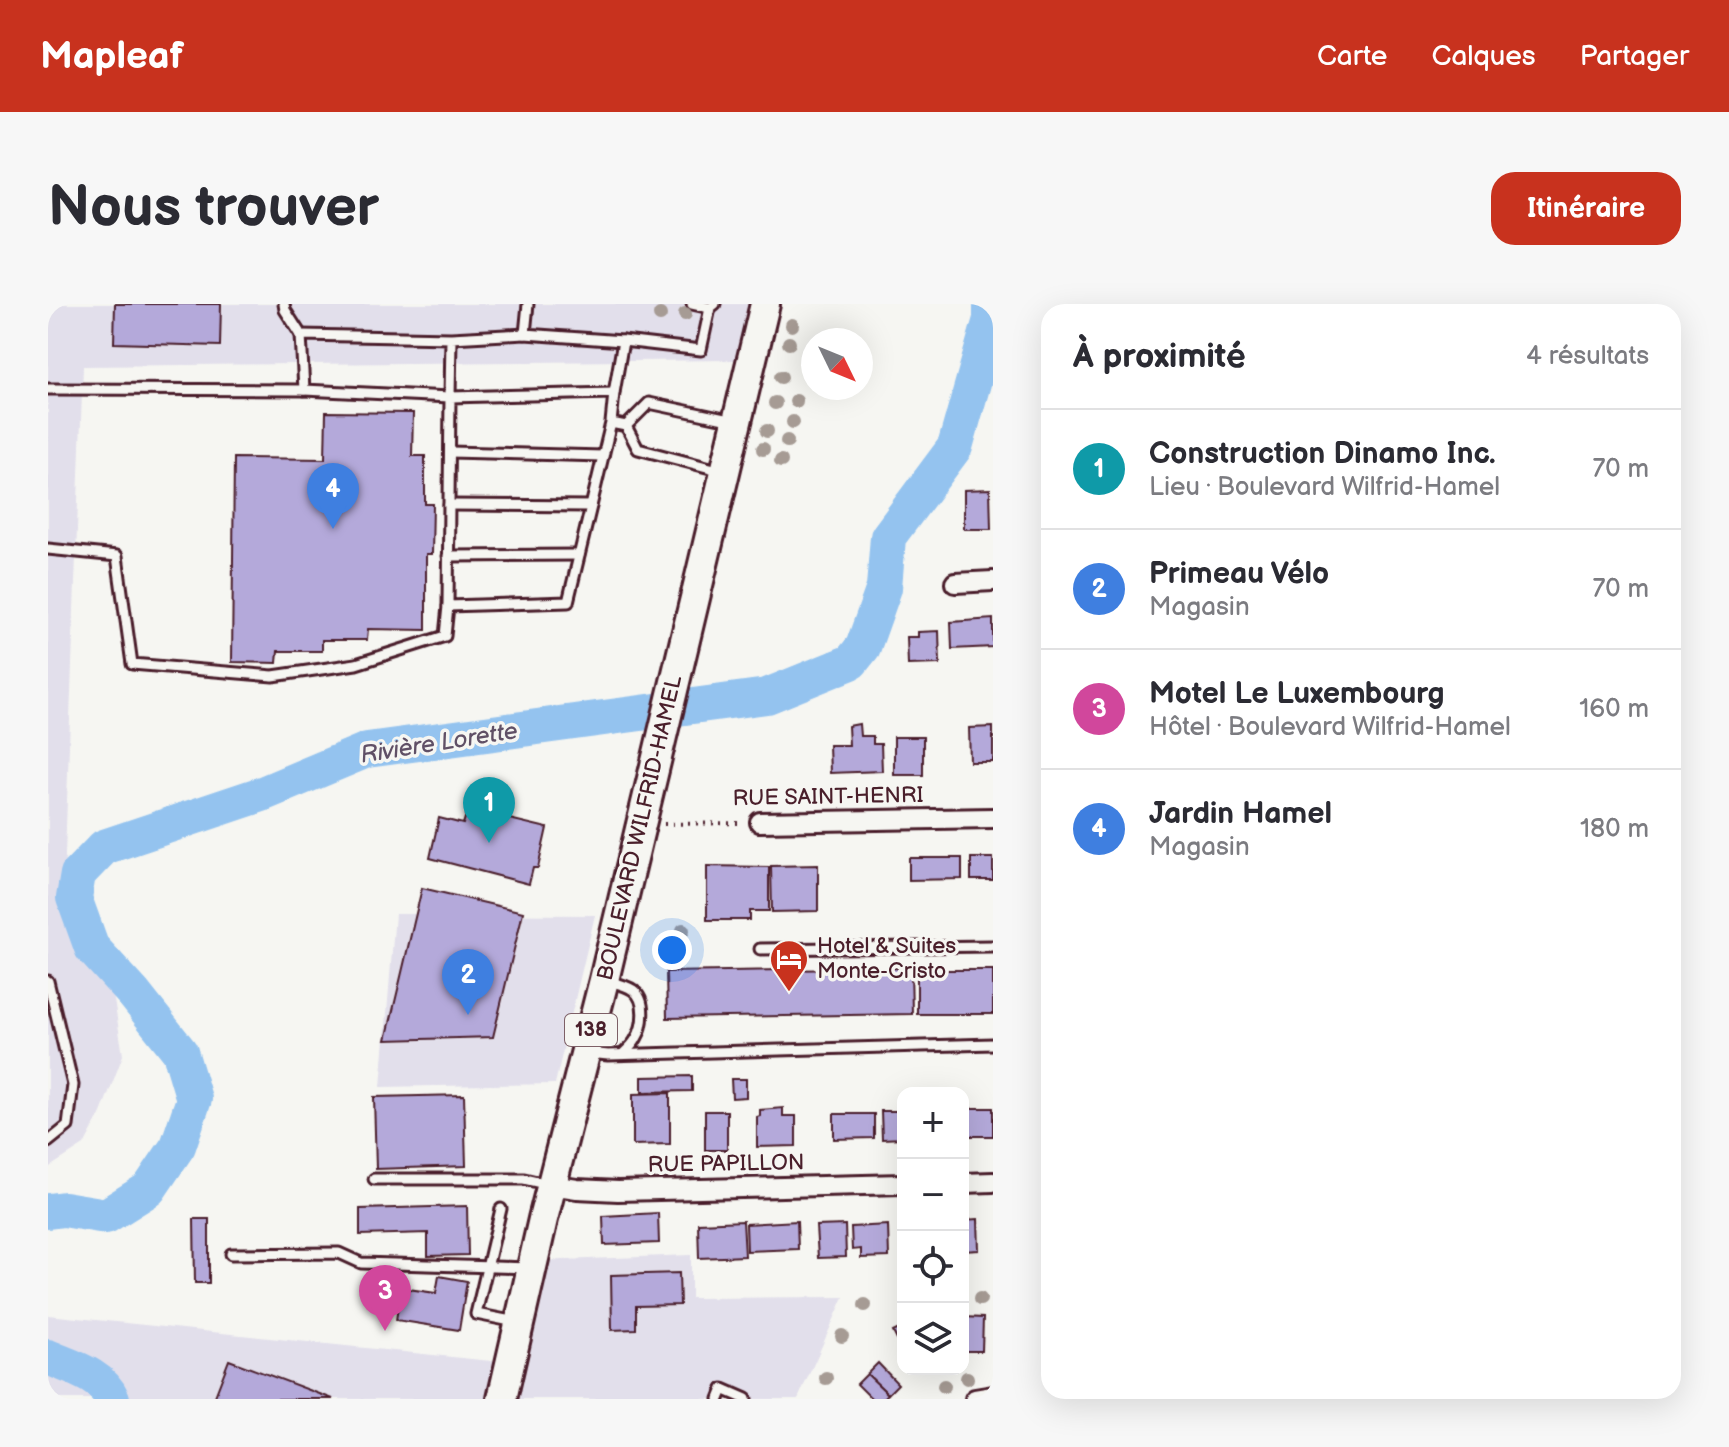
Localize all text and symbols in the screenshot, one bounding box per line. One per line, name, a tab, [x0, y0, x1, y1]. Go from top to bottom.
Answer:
text: Mapleaf	[40, 34, 184, 79]
text: Carte	[1317, 40, 1387, 73]
text: Calques	[1431, 40, 1536, 73]
text: Partager	[1580, 40, 1689, 73]
button: Itinéraire	[1491, 172, 1681, 245]
text: Nous trouver	[48, 175, 379, 242]
north arrow	[801, 328, 873, 400]
text: À proximité	[1073, 336, 1246, 377]
text: 4 résultats	[1526, 341, 1649, 372]
text: Construction Dinamo Inc.	[1149, 436, 1496, 472]
text: 1	[1094, 454, 1104, 485]
text: 70 m	[1592, 454, 1649, 485]
pin: 4	[307, 463, 359, 529]
text: Lieu · Boulevard Wilfrid-Hamel	[1149, 472, 1500, 503]
text: Primeau Vélo	[1149, 556, 1329, 592]
text: 2	[1091, 574, 1107, 605]
text: 70 m	[1592, 574, 1649, 605]
text: Magasin	[1149, 592, 1250, 623]
street label: BOULEVARD WILFRID-HAMEL	[592, 673, 688, 983]
text: Motel Le Luxembourg	[1149, 676, 1444, 712]
text: 3	[1091, 694, 1107, 725]
text: 160 m	[1579, 694, 1649, 725]
text: Hôtel · Boulevard Wilfrid-Hamel	[1149, 712, 1511, 743]
water label: Rivière Lorette	[358, 716, 520, 770]
pin: 1	[463, 777, 515, 843]
street label: RUE SAINT-HENRI	[732, 782, 924, 812]
text: Jardin Hamel	[1149, 796, 1332, 832]
text: 4	[1091, 814, 1107, 845]
text: 180 m	[1580, 814, 1649, 845]
text: Magasin	[1149, 832, 1250, 863]
your location	[652, 930, 692, 970]
place label: Hotel & Suites Monte-Cristo	[817, 933, 956, 985]
hotel icon: Hotel & Suites Monte-Cristo	[768, 938, 810, 993]
pin: 2	[442, 949, 494, 1015]
road number: 138	[565, 1014, 617, 1046]
map controls	[897, 1087, 969, 1375]
button: +	[897, 1087, 969, 1159]
street label: RUE PAPILLON	[647, 1149, 805, 1179]
button: −	[897, 1159, 969, 1231]
button: locate	[897, 1231, 969, 1303]
pin: 3	[359, 1265, 411, 1331]
button: layers	[897, 1303, 969, 1375]

